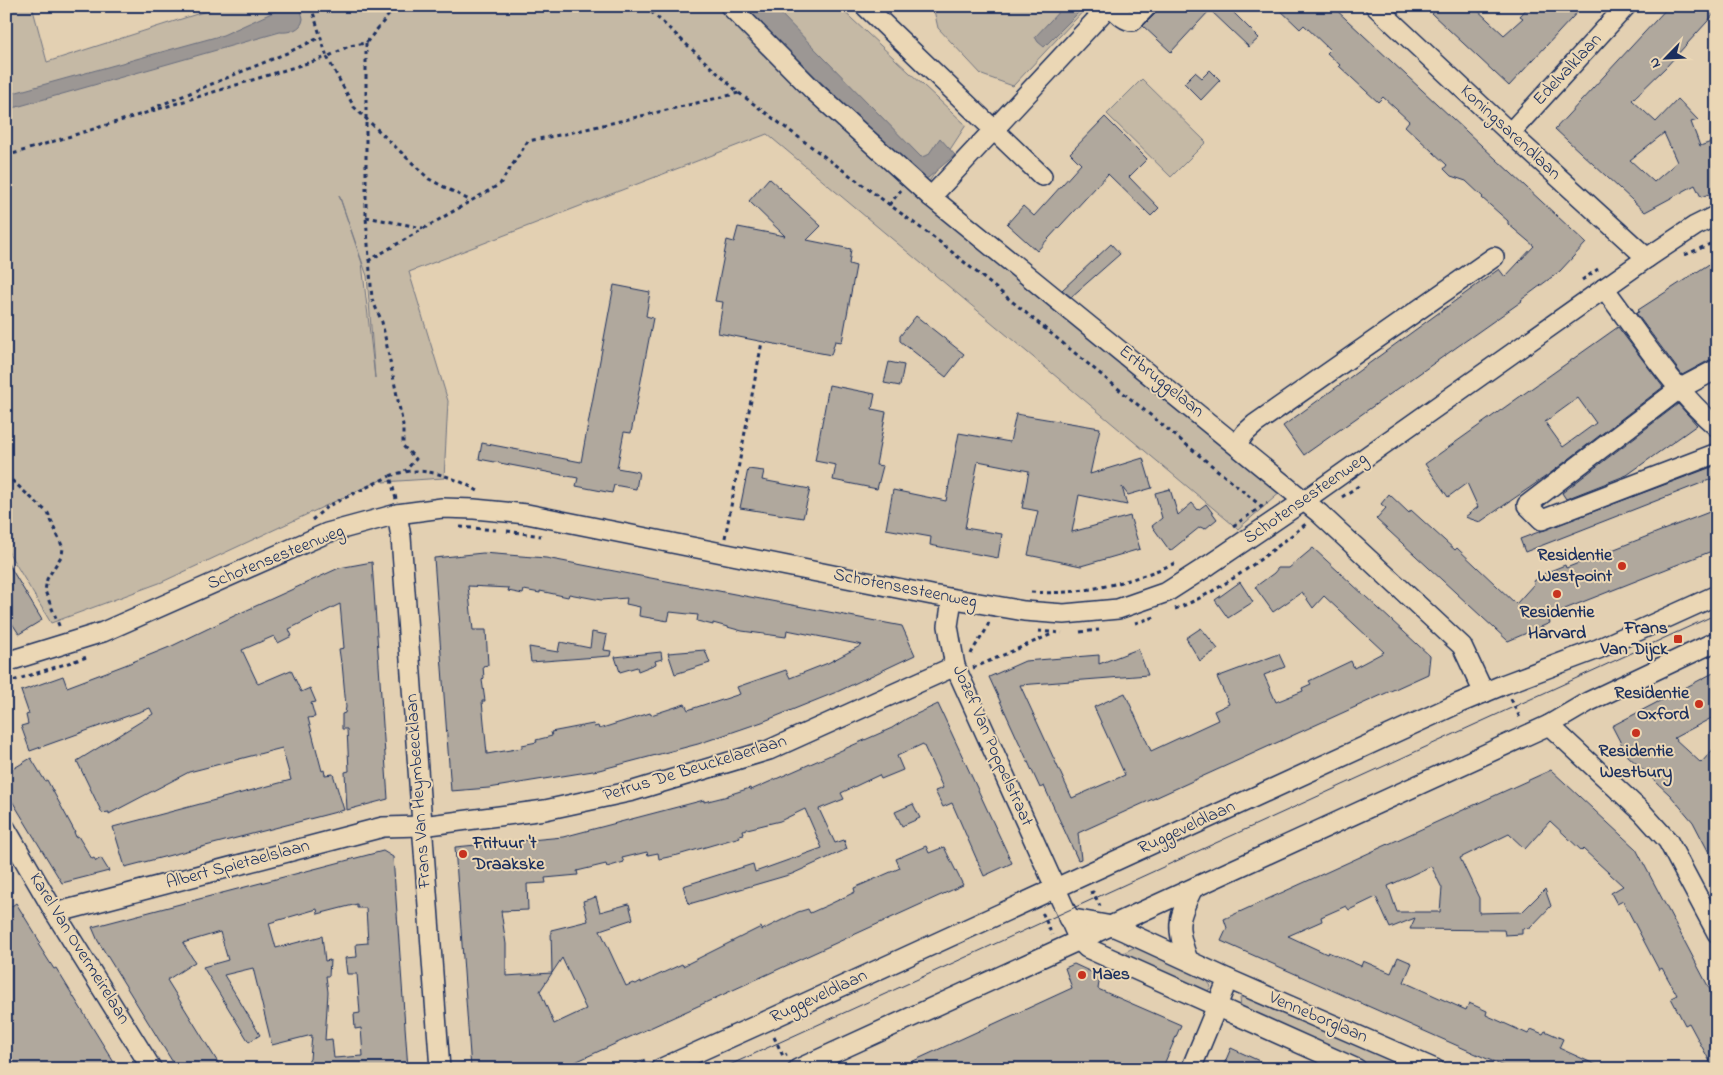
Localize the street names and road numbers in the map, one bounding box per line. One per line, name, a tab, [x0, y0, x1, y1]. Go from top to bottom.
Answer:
street label: Edelvalklaan	[1527, 28, 1609, 112]
street label: Koningsarendlaan	[1453, 79, 1567, 188]
street label: Ertbruggelaan	[1112, 339, 1209, 426]
street label: Schotensesteenweg	[1239, 447, 1374, 552]
street label: Schotensesteenweg	[204, 519, 349, 598]
street label: Schotensesteenweg	[831, 562, 979, 617]
street label: Jozef Van Poppelstraat	[945, 661, 1039, 831]
street label: Frans Van Heymbeecklaan	[399, 693, 439, 890]
street label: Petrus De Beuckelaerlaan	[600, 729, 790, 809]
street label: Ruggeveldlaan	[1134, 794, 1240, 863]
street label: Albert Spietaelslaan	[163, 833, 313, 897]
street label: Karel Van Overmeirelaan	[22, 868, 136, 1030]
street label: Ruggeveldlaan	[766, 963, 872, 1032]
street label: Venneborglaan	[1263, 985, 1372, 1052]

